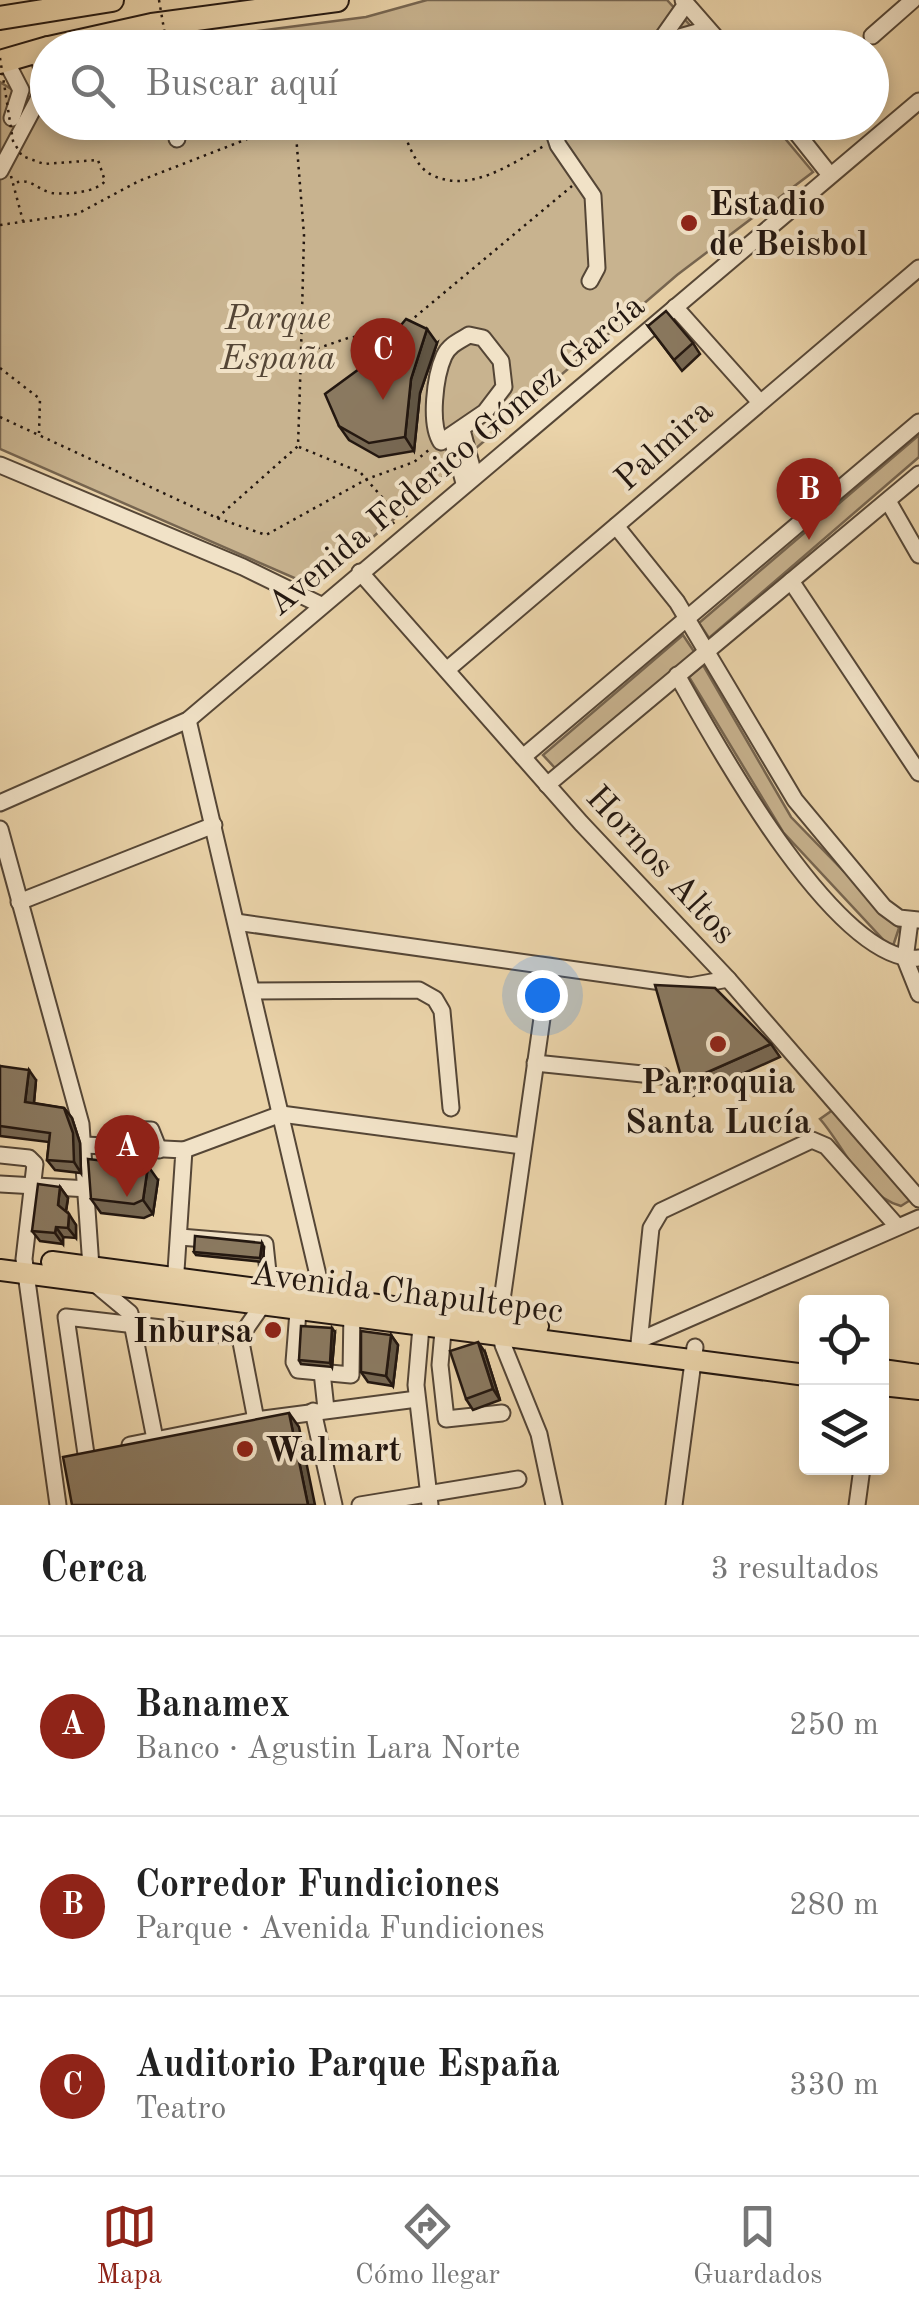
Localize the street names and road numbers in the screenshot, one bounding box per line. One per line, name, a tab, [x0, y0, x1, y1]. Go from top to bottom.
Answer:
street label: Avenida Federico Gómez García	[262, 288, 652, 623]
street label: Palmira	[609, 393, 720, 498]
street label: Hornos Altos	[579, 780, 742, 951]
street label: Avenida Chapultepec	[248, 1257, 565, 1330]

